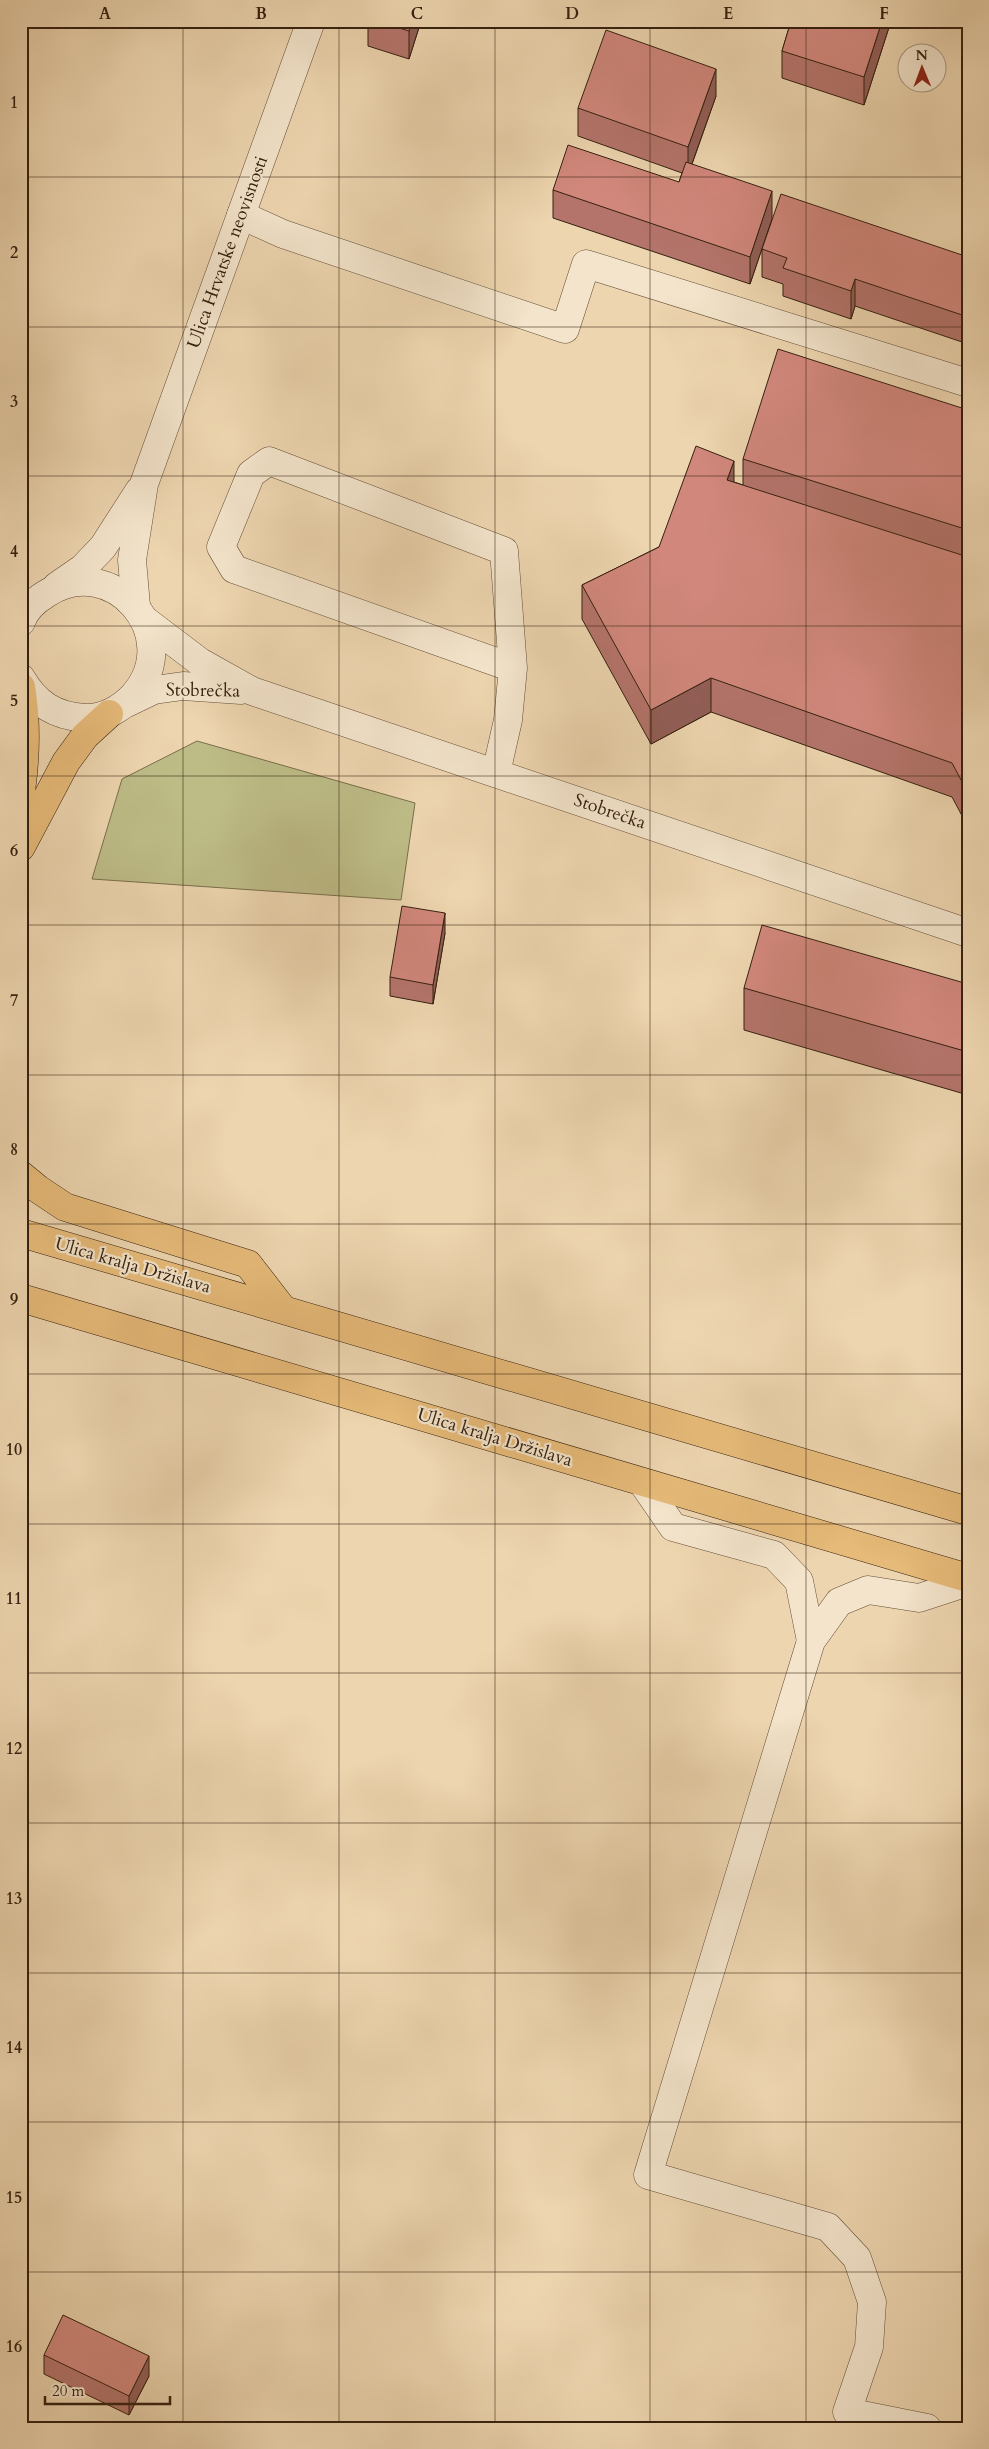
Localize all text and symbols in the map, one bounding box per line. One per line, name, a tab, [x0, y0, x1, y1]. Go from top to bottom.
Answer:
text: A	[99, 3, 111, 25]
text: B	[255, 3, 267, 25]
text: C	[411, 3, 423, 25]
text: D	[565, 3, 579, 25]
text: E	[723, 3, 733, 25]
text: F	[879, 3, 889, 25]
north arrow	[896, 42, 946, 92]
text: N	[916, 46, 928, 65]
text: 1	[10, 92, 18, 114]
street label: Ulica Hrvatske neovisnosti	[181, 152, 274, 352]
text: 2	[10, 242, 18, 264]
text: 3	[10, 391, 18, 413]
text: 4	[10, 541, 18, 563]
street label: Stobrečka	[166, 677, 241, 704]
text: 5	[10, 690, 18, 712]
street label: Stobrečka	[571, 788, 649, 835]
text: 6	[10, 840, 18, 862]
text: 7	[10, 990, 18, 1012]
text: 8	[10, 1139, 18, 1161]
street label: Ulica kralja Držislava	[52, 1231, 214, 1300]
text: 9	[10, 1289, 18, 1311]
street label: Ulica kralja Držislava	[414, 1402, 576, 1473]
text: 10	[6, 1439, 22, 1461]
text: 11	[6, 1588, 22, 1610]
text: 12	[6, 1738, 22, 1760]
text: 13	[6, 1888, 22, 1910]
text: 14	[6, 2037, 22, 2059]
text: 15	[6, 2187, 22, 2209]
text: 16	[6, 2336, 22, 2358]
scale bar	[45, 2374, 170, 2406]
text: 20 m	[52, 2381, 84, 2401]

